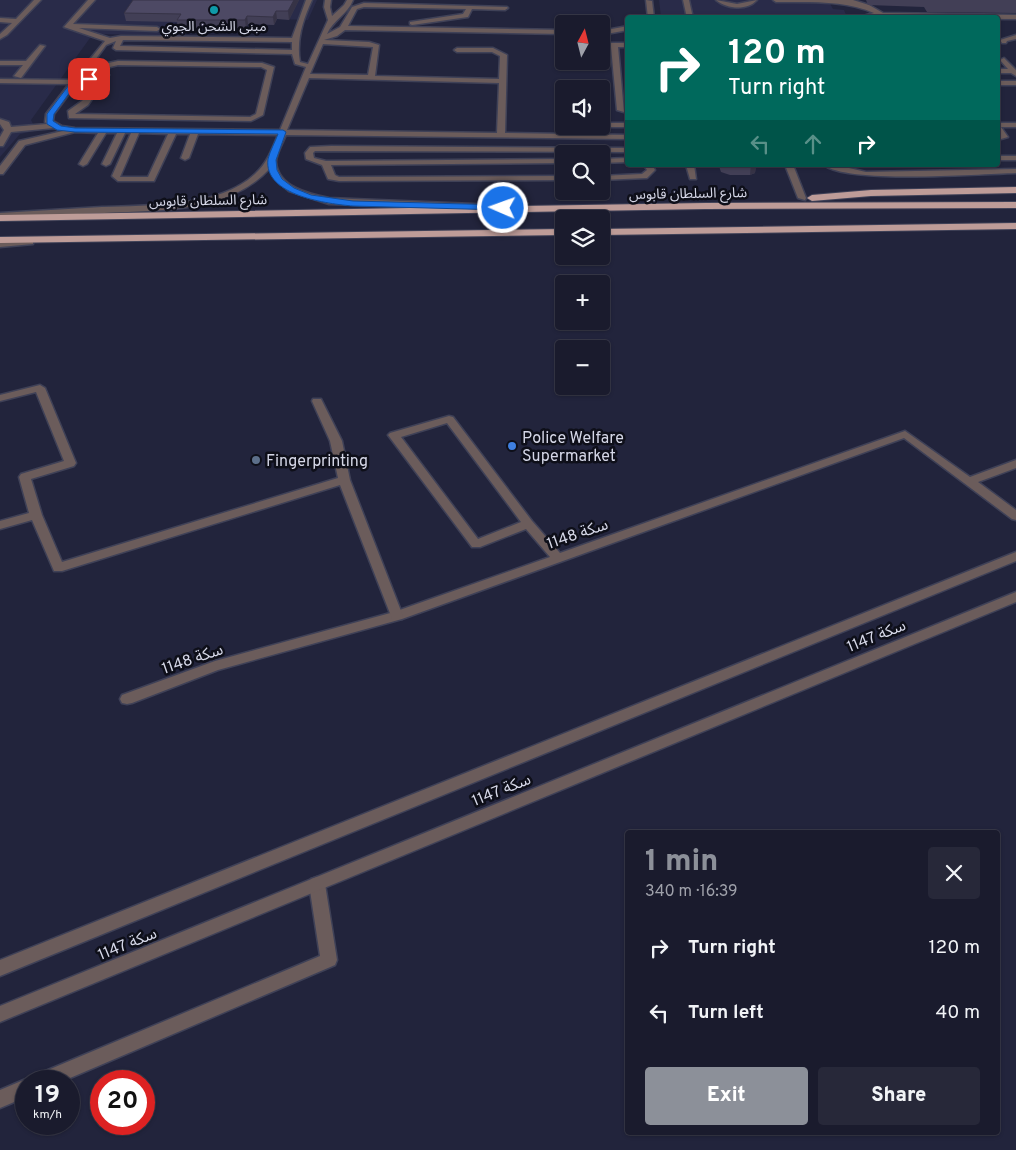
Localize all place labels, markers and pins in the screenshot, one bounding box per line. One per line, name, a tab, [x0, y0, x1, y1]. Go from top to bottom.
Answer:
marker: مبنى الشحن الجوي	[208, 4, 220, 16]
place label: مبنى الشحن الجوي	[162, 19, 267, 37]
pin	[68, 58, 110, 100]
place label: Police Welfare Supermarket	[522, 429, 624, 467]
marker: Police Welfare Supermarket	[506, 440, 518, 452]
place label: Fingerprinting	[266, 452, 368, 472]
marker: Fingerprinting	[250, 454, 262, 466]

